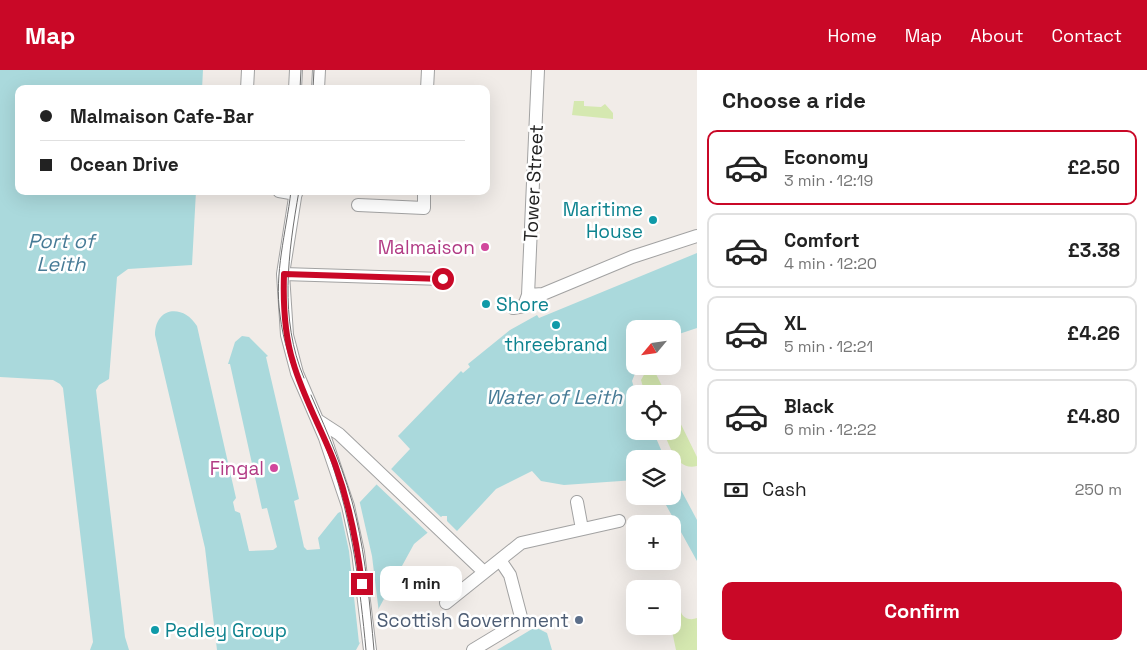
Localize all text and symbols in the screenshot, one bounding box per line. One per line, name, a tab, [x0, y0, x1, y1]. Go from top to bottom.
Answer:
text: Map	[25, 20, 75, 51]
text: Home	[828, 24, 877, 47]
text: Map	[905, 24, 942, 47]
text: About	[970, 24, 1024, 47]
text: Contact	[1052, 24, 1122, 47]
text: Choose a ride	[722, 86, 866, 114]
text: Malmaison Cafe-Bar	[70, 104, 254, 129]
street label: Tower Street	[518, 124, 549, 242]
icon: car	[724, 145, 769, 190]
text: Economy	[784, 145, 868, 170]
text: Ocean Drive	[70, 152, 179, 177]
text: £2.50	[1067, 155, 1120, 180]
text: 3 min · 12:19	[784, 170, 873, 191]
place label: Maritime House	[563, 197, 643, 244]
marker: Maritime House	[647, 214, 659, 226]
water label: Port of Leith	[28, 228, 98, 277]
icon: car	[724, 228, 769, 273]
text: Comfort	[784, 228, 860, 253]
place label: Malmaison	[378, 235, 475, 260]
text: £3.38	[1068, 238, 1120, 263]
marker: Malmaison	[479, 241, 491, 253]
text: 4 min · 12:20	[784, 253, 877, 274]
route start	[432, 268, 454, 290]
place label: Shore	[496, 292, 549, 317]
marker: Shore	[480, 298, 492, 310]
icon: car	[724, 311, 769, 356]
text: XL	[784, 311, 807, 336]
marker: threebrand	[550, 319, 562, 331]
north arrow	[626, 320, 681, 375]
map controls	[626, 320, 681, 635]
text: £4.26	[1067, 321, 1120, 346]
place label: threebrand	[504, 332, 608, 357]
text: 5 min · 12:21	[784, 336, 873, 357]
water label: Water of Leith	[486, 384, 623, 410]
button: locate	[626, 385, 681, 440]
icon: car	[724, 394, 769, 439]
text: Black	[784, 394, 834, 419]
text: £4.80	[1066, 404, 1120, 429]
text: 6 min · 12:22	[784, 419, 876, 440]
button: layers	[626, 450, 681, 505]
place label: Fingal	[210, 456, 264, 481]
marker: Fingal	[268, 462, 280, 474]
icon: cash	[722, 476, 750, 504]
text: Cash	[762, 477, 807, 502]
text: 250 m	[1075, 479, 1122, 500]
button: +	[626, 515, 681, 570]
callout: 1 min	[380, 566, 462, 602]
route end	[351, 573, 373, 595]
text: 1 min	[401, 573, 441, 594]
button: −	[626, 580, 681, 635]
button: Confirm	[722, 582, 1122, 640]
place label: Scottish Government	[377, 608, 569, 633]
marker: Scottish Government	[573, 614, 585, 626]
place label: Pedley Group	[165, 618, 287, 643]
marker: Pedley Group	[149, 624, 161, 636]

